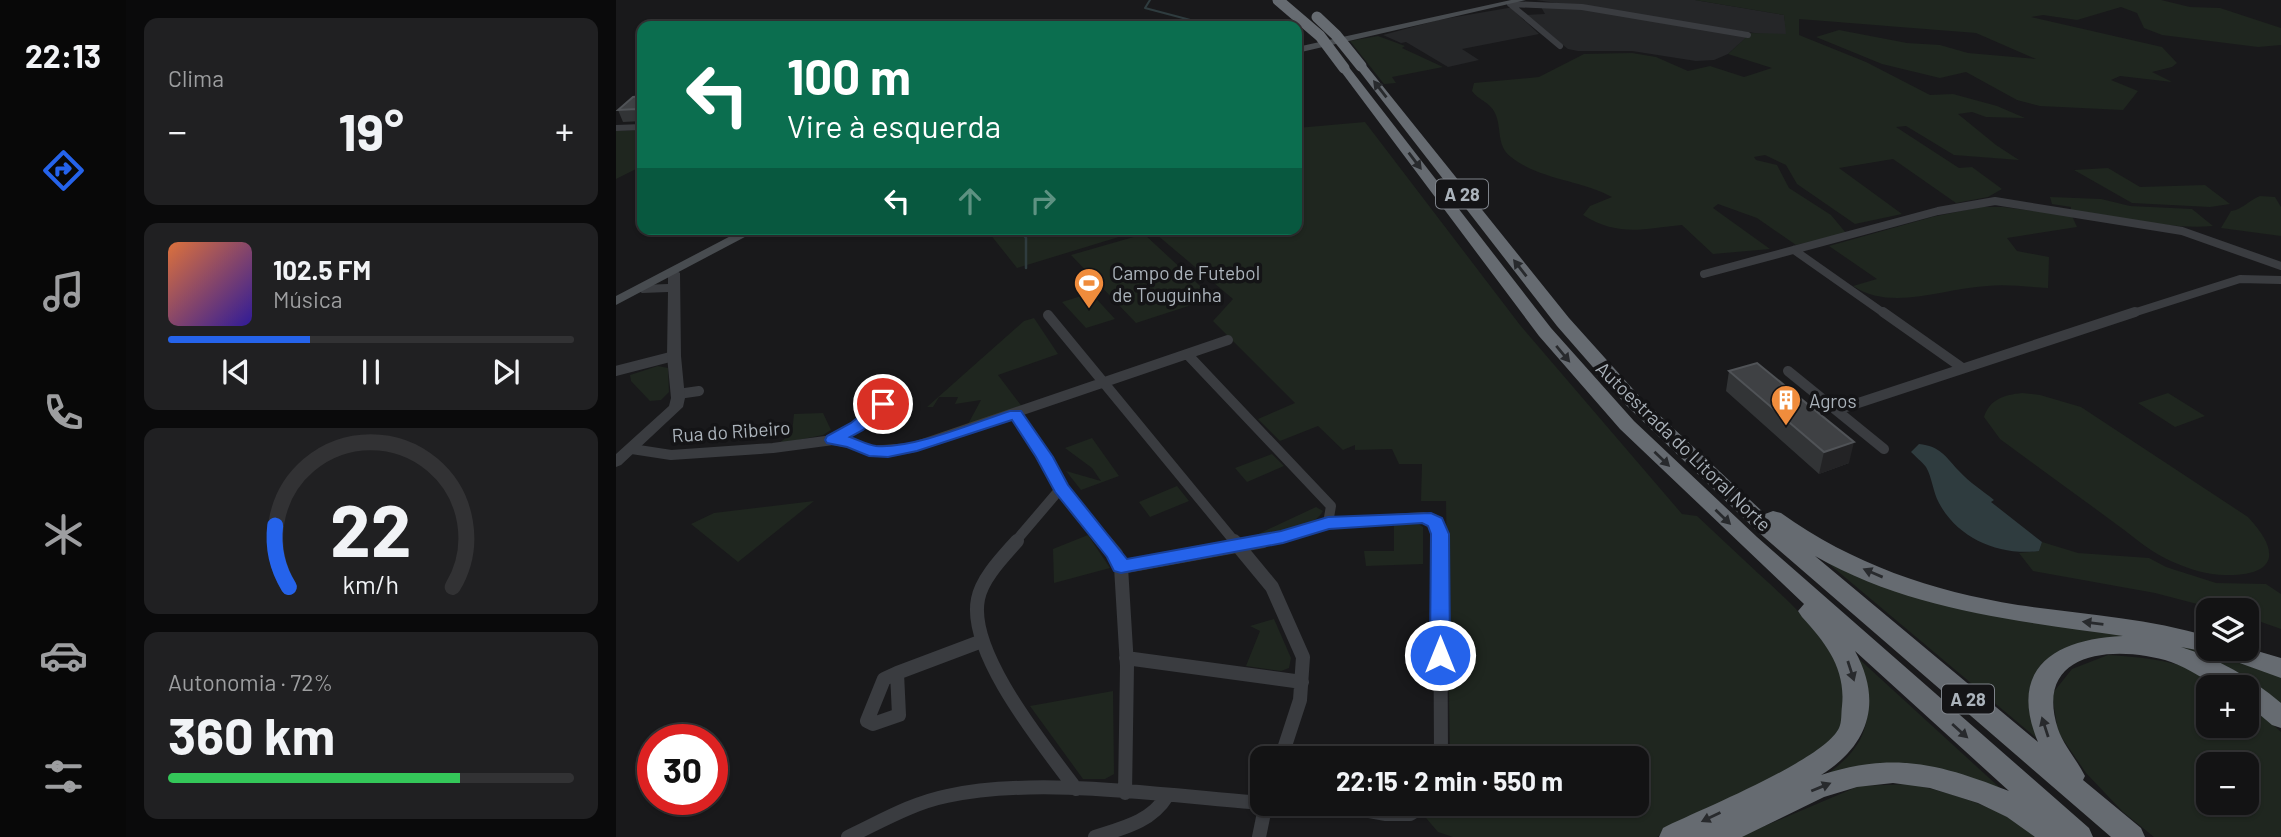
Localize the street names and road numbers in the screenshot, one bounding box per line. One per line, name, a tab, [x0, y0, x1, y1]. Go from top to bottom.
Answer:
road number: A 28	[1436, 180, 1488, 209]
street label: Autoestrada do Litoral Norte	[1592, 356, 1776, 536]
street label: Rua do Ribeiro	[671, 415, 791, 447]
road number: A 28	[1942, 684, 1994, 714]

